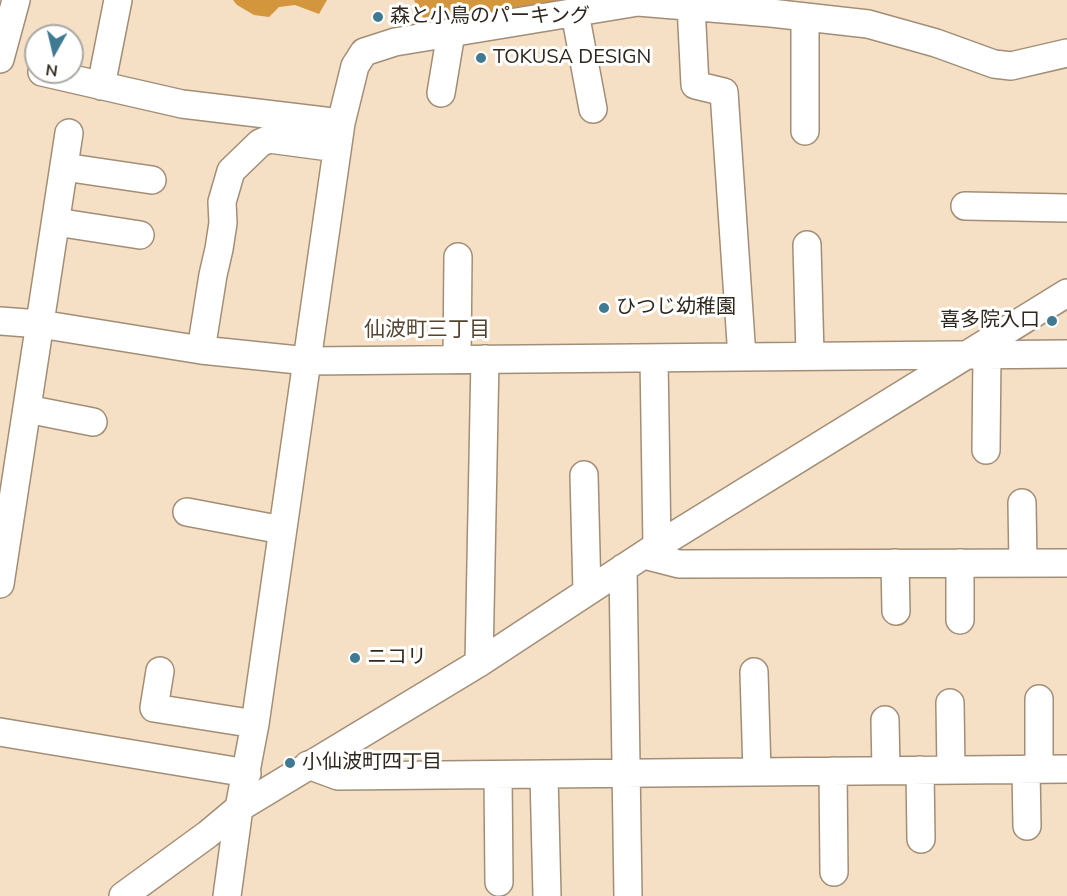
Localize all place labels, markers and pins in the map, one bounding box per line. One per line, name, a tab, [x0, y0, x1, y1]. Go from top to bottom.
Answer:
place label: 森と小鳥のパーキング	[390, 5, 590, 29]
marker: 森と小鳥のパーキング	[371, 10, 385, 24]
place label: TOKUSA DESIGN	[493, 46, 651, 70]
marker: TOKUSA DESIGN	[474, 51, 488, 65]
place label: ひつじ幼稚園	[616, 296, 736, 320]
marker: ひつじ幼稚園	[597, 301, 611, 315]
place label: 喜多院入口	[940, 309, 1040, 333]
marker: 喜多院入口	[1045, 314, 1059, 328]
place label: ニコリ	[367, 646, 427, 670]
marker: ニコリ	[348, 651, 362, 665]
place label: 小仙波町四丁目	[302, 751, 442, 775]
marker: 小仙波町四丁目	[283, 756, 297, 770]

